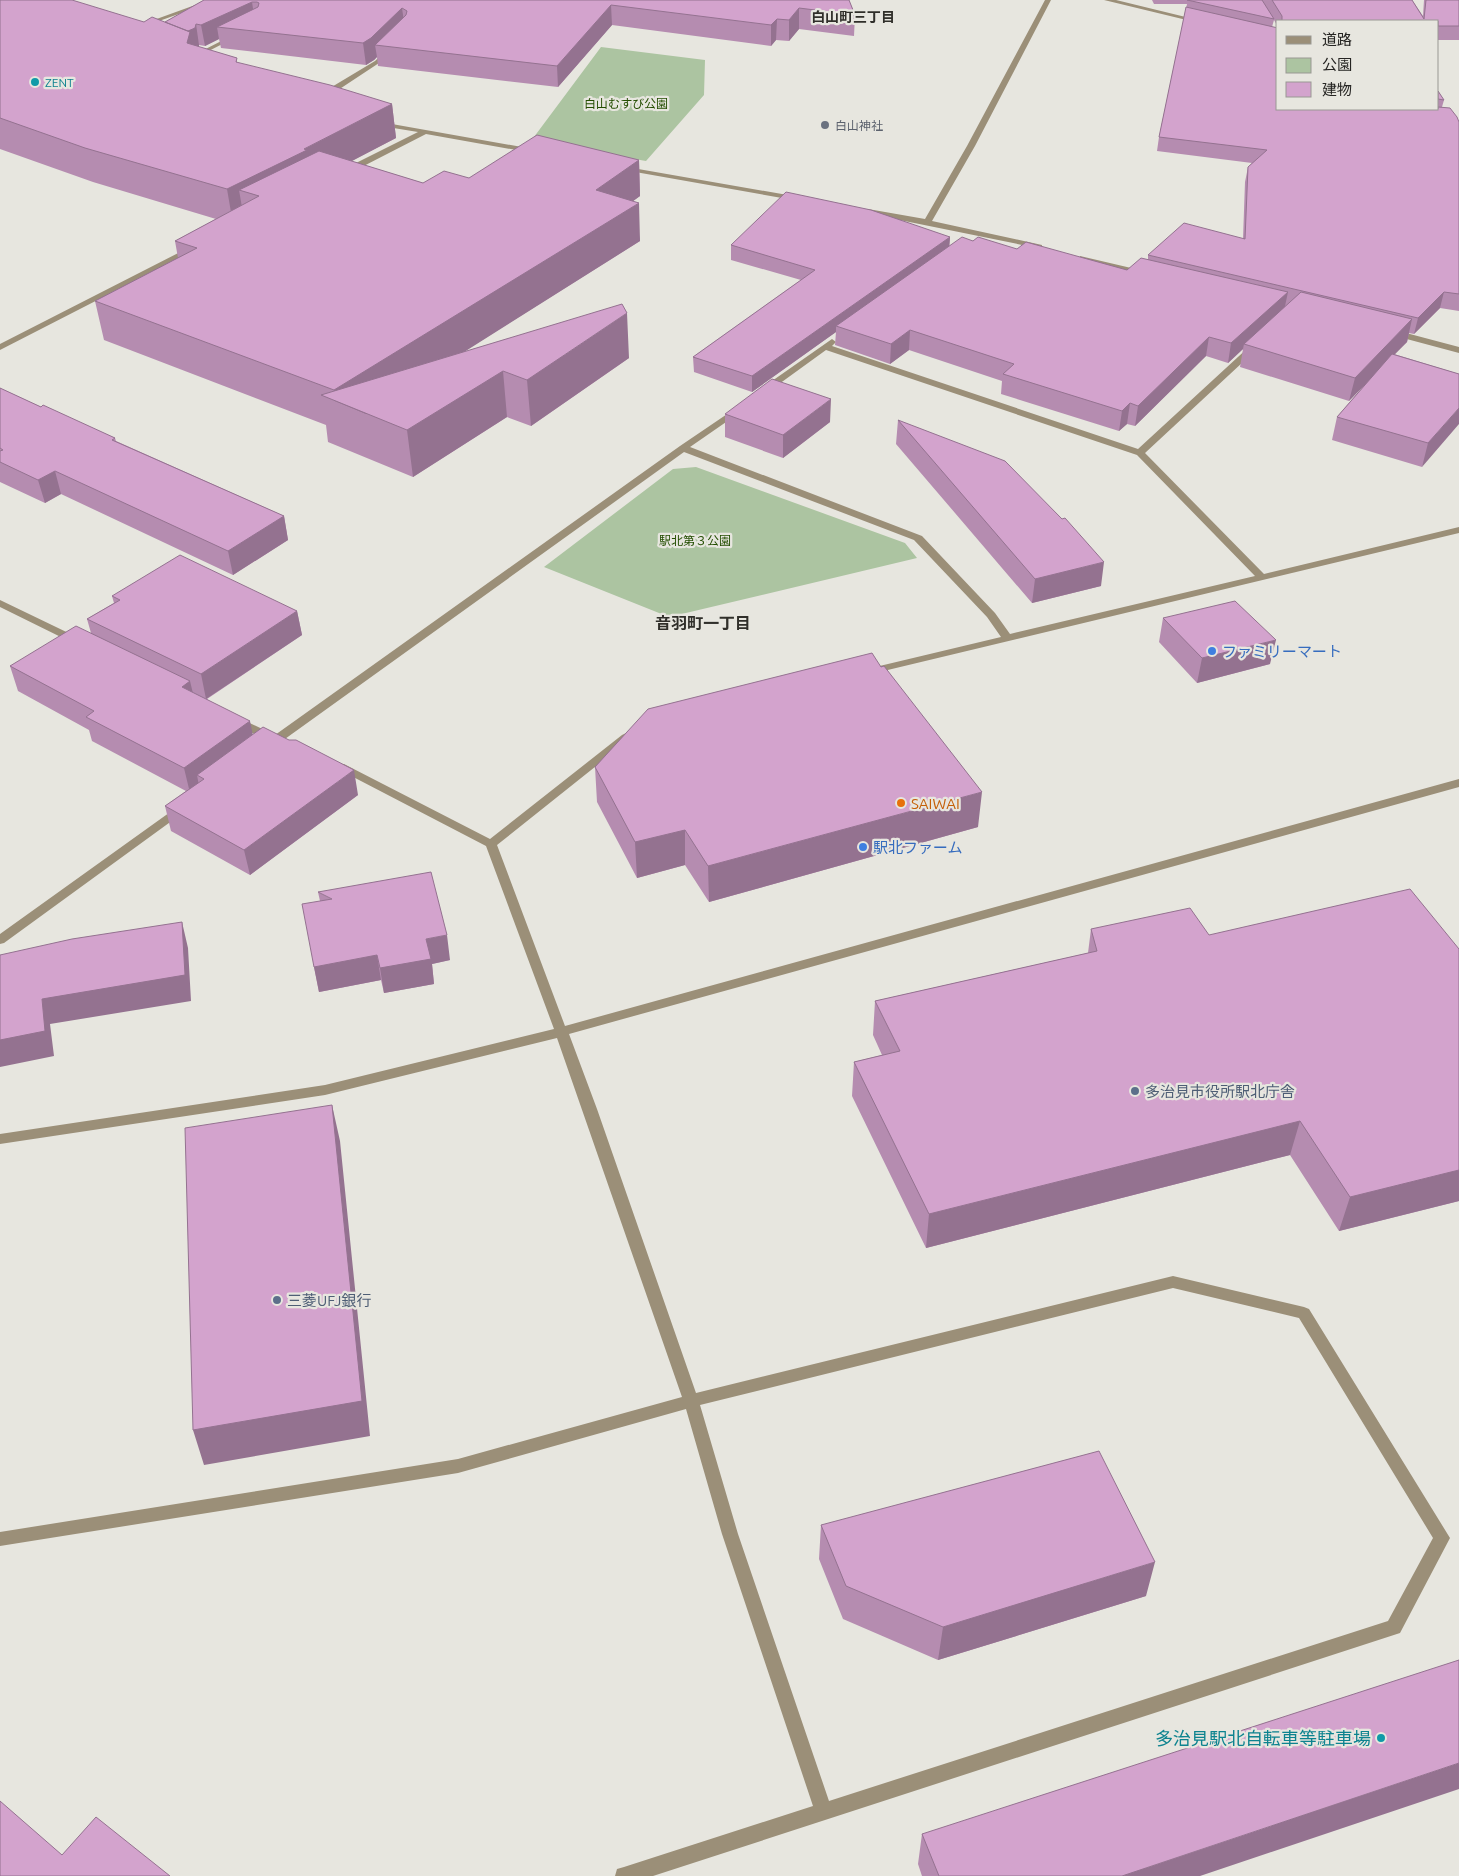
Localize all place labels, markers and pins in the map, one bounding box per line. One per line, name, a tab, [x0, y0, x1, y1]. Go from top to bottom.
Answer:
marker: ZENT	[29, 76, 41, 88]
place label: ZENT	[45, 76, 74, 89]
marker: 白山神社	[819, 119, 831, 131]
place label: 白山神社	[835, 119, 883, 132]
place label: ファミリーマート	[1222, 643, 1342, 660]
marker: ファミリーマート	[1206, 645, 1218, 657]
place label: SAIWAI	[911, 795, 960, 812]
marker: SAIWAI	[895, 797, 907, 809]
place label: 駅北ファーム	[873, 839, 963, 856]
marker: 駅北ファーム	[857, 841, 869, 853]
place label: 多治見市役所駅北庁舎	[1145, 1083, 1295, 1100]
marker: 多治見市役所駅北庁舎	[1129, 1085, 1141, 1097]
place label: 三菱UFJ銀行	[287, 1292, 371, 1309]
marker: 三菱UFJ銀行	[271, 1294, 283, 1306]
place label: 多治見駅北自転車等駐車場	[1155, 1728, 1371, 1748]
marker: 多治見駅北自転車等駐車場	[1375, 1732, 1387, 1744]

